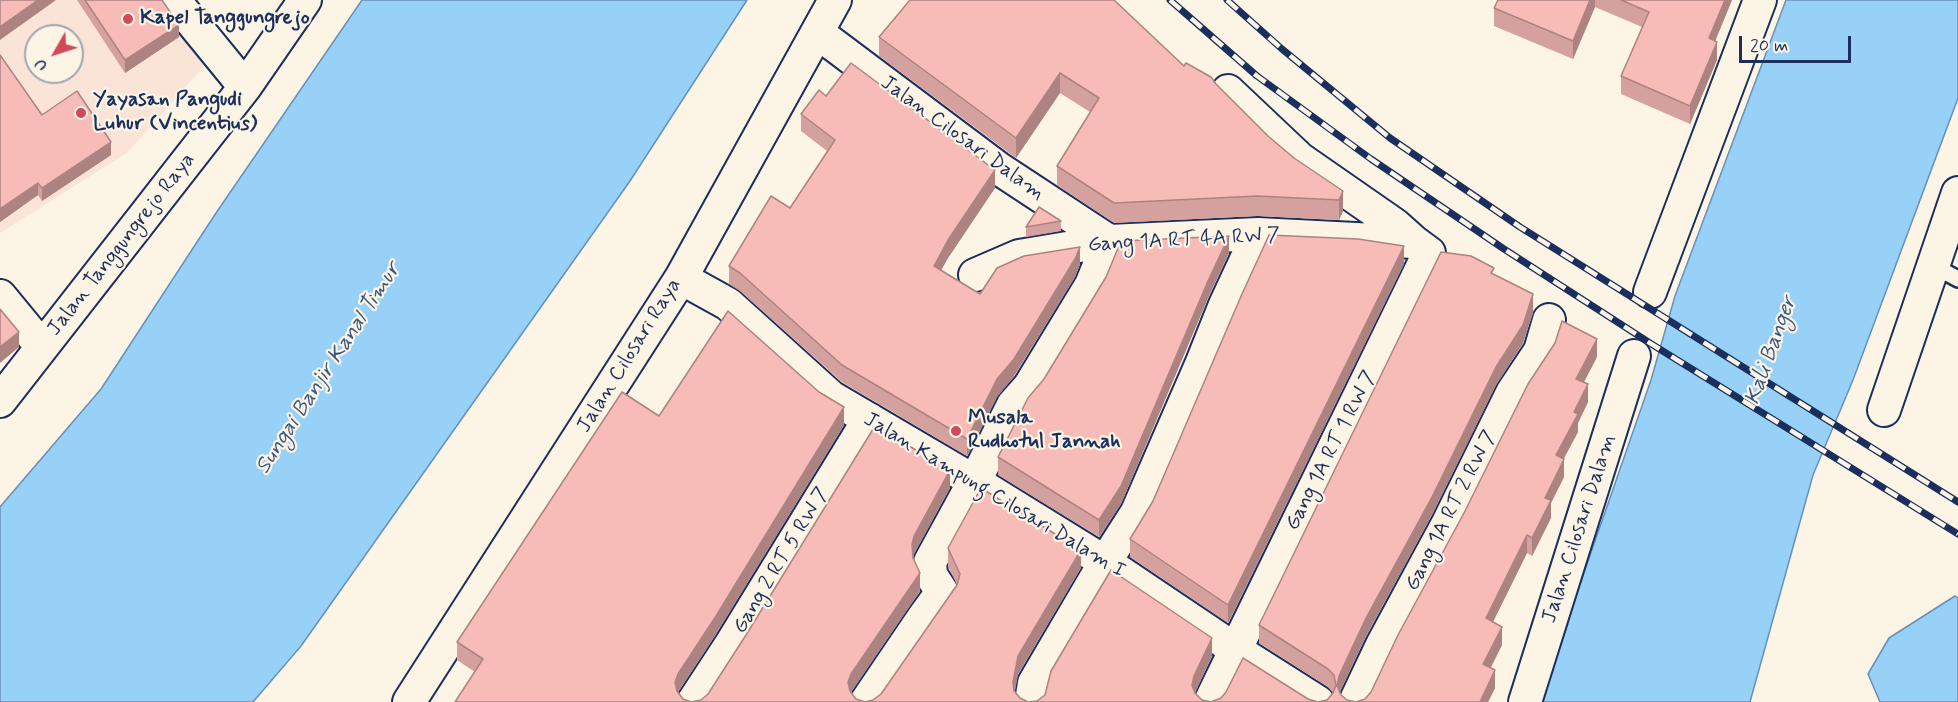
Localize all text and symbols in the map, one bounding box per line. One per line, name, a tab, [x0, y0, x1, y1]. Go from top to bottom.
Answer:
place label: Kapel Tanggungrejo	[140, 6, 310, 32]
marker: Kapel Tanggungrejo	[121, 12, 135, 26]
north arrow	[24, 24, 84, 84]
scale bar	[1742, 24, 1854, 62]
text: 20 m	[1750, 34, 1788, 58]
text: U	[30, 54, 53, 75]
street label: Jalan Cilosari Dalam	[875, 71, 1049, 207]
place label: Yayasan Pangudi Luhur (Vincentius)	[93, 88, 257, 138]
marker: Yayasan Pangudi Luhur (Vincentius)	[74, 106, 88, 120]
street label: Jalan Tanggungrejo Raya	[43, 148, 201, 342]
street label: Gang 1A RT 4A RW 7	[1087, 223, 1281, 259]
water label: Sungai Banjir Kanal Timur	[251, 258, 407, 480]
street label: Jalan Cilosari Raya	[572, 274, 688, 438]
water label: Kali Banger	[1740, 293, 1804, 409]
street label: Gang 1A RT 1 RW 7	[1281, 367, 1383, 535]
place label: Musala Rudhotul Jannah	[968, 406, 1121, 456]
street label: Jalan Kampung Cilosari Dalam I	[858, 408, 1130, 584]
marker: Musala Rudhotul Jannah	[949, 424, 963, 438]
street label: Gang 1A RT 2 RW 7	[1401, 427, 1503, 595]
street label: Jalan Cilosari Dalam	[1538, 432, 1622, 626]
street label: Gang 2 RT 5 RW 7	[728, 483, 836, 639]

